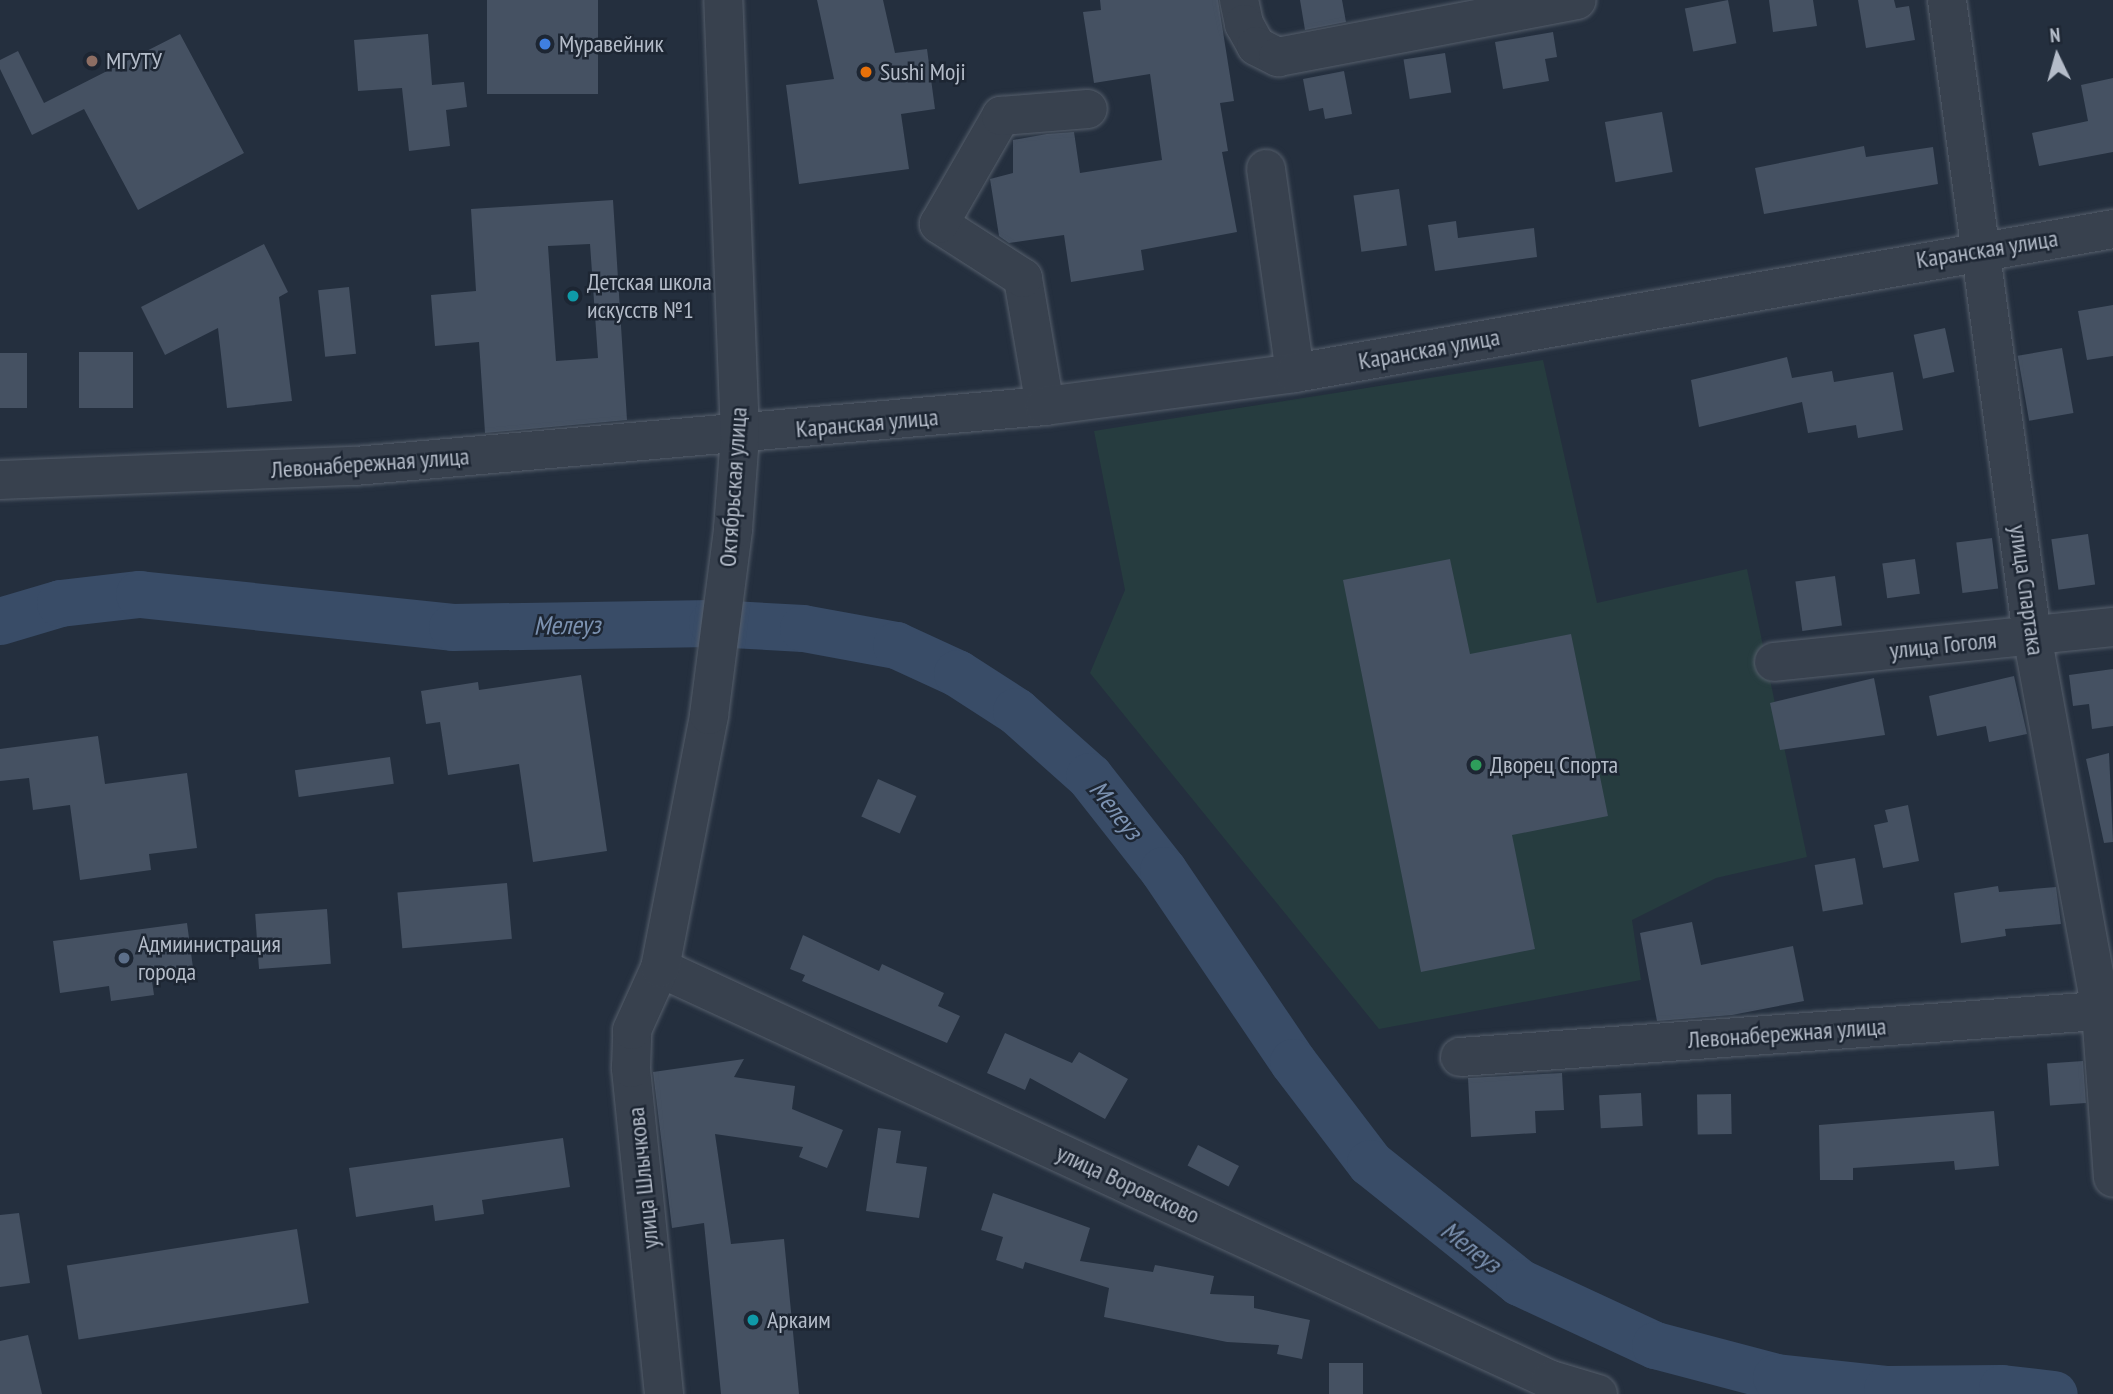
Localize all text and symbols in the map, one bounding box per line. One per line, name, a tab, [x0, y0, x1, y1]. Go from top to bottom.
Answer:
north arrow	[2022, 21, 2092, 91]
text: N	[2049, 23, 2061, 47]
place label: Муравейник	[559, 30, 664, 58]
marker: Муравейник	[537, 36, 553, 52]
place label: МГУТУ	[106, 47, 162, 75]
marker: МГУТУ	[84, 53, 100, 69]
place label: Sushi Moji	[880, 58, 966, 86]
marker: Sushi Moji	[858, 64, 874, 80]
street label: Каранская улица	[1914, 224, 2060, 274]
place label: Детская школа искусств №1	[587, 268, 712, 324]
marker: Детская школа искусств №1	[565, 288, 581, 304]
street label: Каранская улица	[1356, 322, 1502, 376]
street label: Каранская улица	[795, 402, 939, 444]
street label: Октябрьская улица	[713, 406, 753, 568]
street label: Левонабережная улица	[270, 442, 470, 484]
street label: улица Спартака	[2004, 523, 2050, 657]
water label: Мелеуз	[533, 609, 601, 641]
street label: улица Гоголя	[1888, 625, 1998, 665]
place label: Дворец Спорта	[1490, 751, 1618, 779]
marker: Дворец Спорта	[1468, 757, 1484, 773]
water label: Мелеуз	[1083, 774, 1149, 846]
place label: Адмиинистрация города	[138, 930, 281, 986]
marker: Адмиинистрация города	[116, 950, 132, 966]
street label: Левонабережная улица	[1687, 1012, 1887, 1054]
street label: улица Шлычкова	[621, 1106, 665, 1250]
street label: улица Воровсково	[1052, 1138, 1204, 1230]
water label: Мелеуз	[1435, 1214, 1507, 1280]
place label: Аркаим	[767, 1306, 831, 1334]
marker: Аркаим	[745, 1312, 761, 1328]

